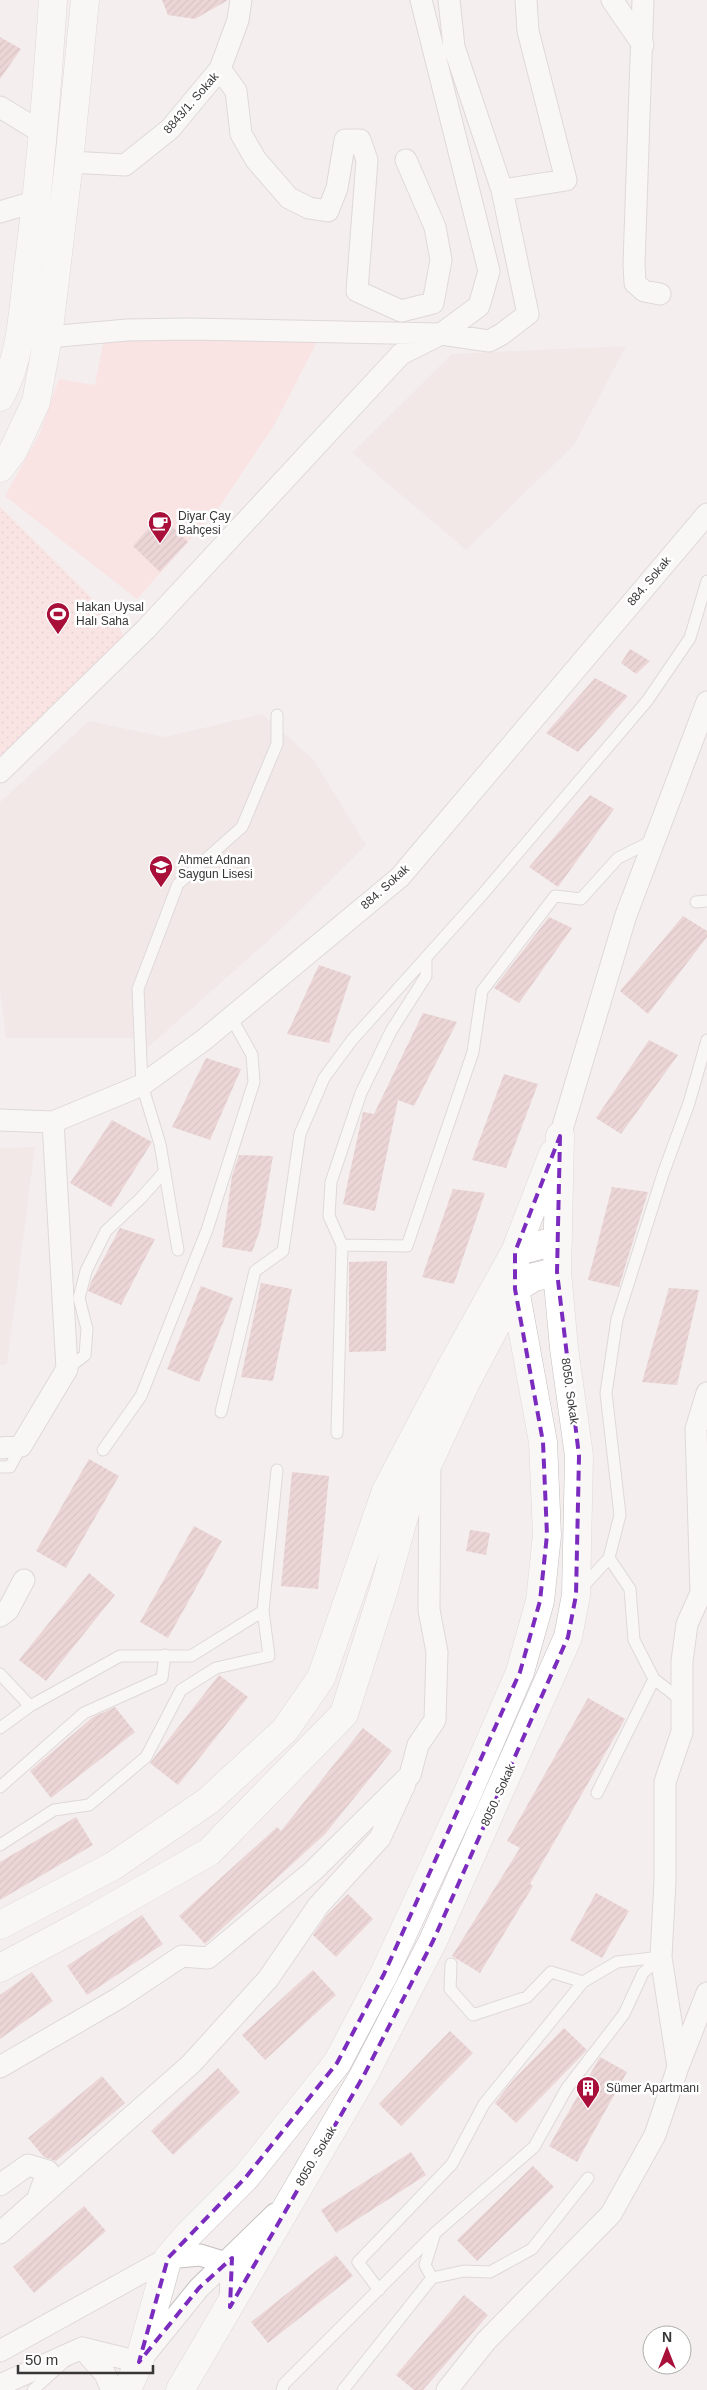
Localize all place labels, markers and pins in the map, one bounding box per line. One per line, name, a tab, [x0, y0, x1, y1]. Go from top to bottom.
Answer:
place label: Diyar Çay Bahçesi	[178, 509, 231, 537]
cafe icon: Diyar Çay Bahçesi	[147, 510, 173, 544]
place label: Hakan Uysal Halı Saha	[76, 600, 144, 628]
sports icon: Hakan Uysal Halı Saha	[45, 601, 71, 635]
place label: Ahmet Adnan Saygun Lisesi	[178, 853, 253, 881]
school or university icon: Ahmet Adnan Saygun Lisesi	[148, 854, 174, 888]
building icon: Sümer Apartmanı	[575, 2075, 601, 2109]
place label: Sümer Apartmanı	[606, 2081, 699, 2095]

